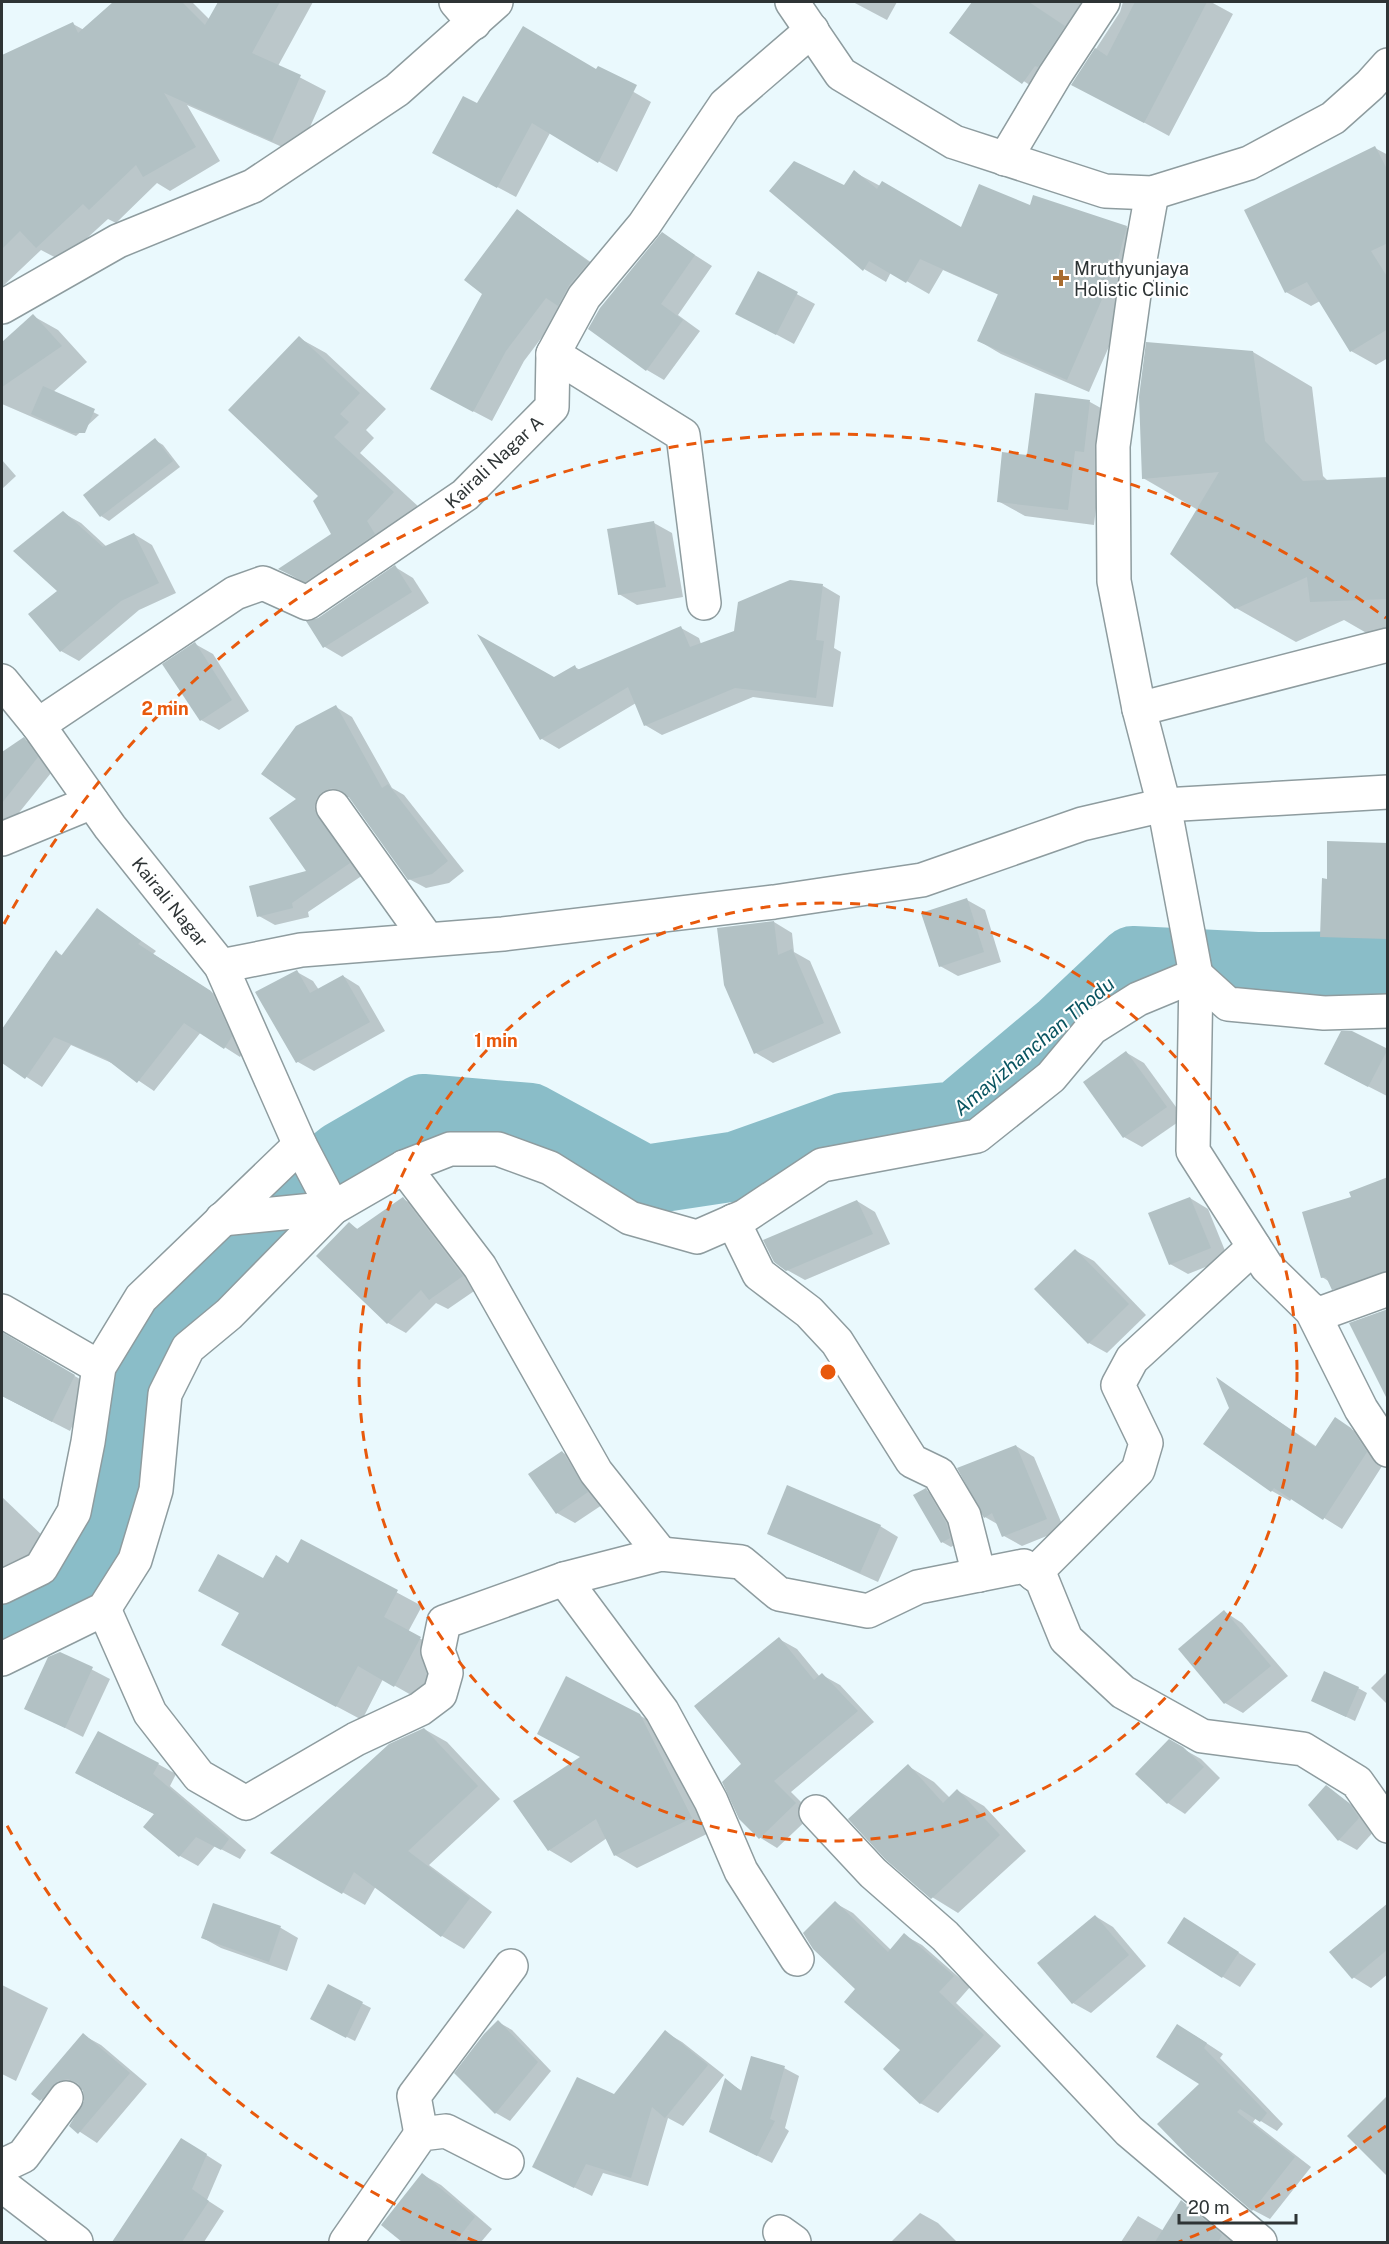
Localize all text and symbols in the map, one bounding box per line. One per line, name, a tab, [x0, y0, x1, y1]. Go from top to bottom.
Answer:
place label: Mruthyunjaya Holistic Clinic	[1074, 258, 1189, 300]
marker: Mruthyunjaya Holistic Clinic	[1052, 269, 1070, 287]
street label: Kairali Nagar A	[441, 411, 547, 513]
text: 2 min	[141, 698, 189, 719]
street label: Kairali Nagar	[128, 853, 212, 951]
water label: Amayizhanchan Thodu	[949, 972, 1119, 1120]
text: 1 min	[474, 1030, 518, 1051]
centre of rings	[818, 1362, 838, 1382]
scale bar	[1179, 2187, 1296, 2225]
text: 20 m	[1188, 2197, 1230, 2218]

